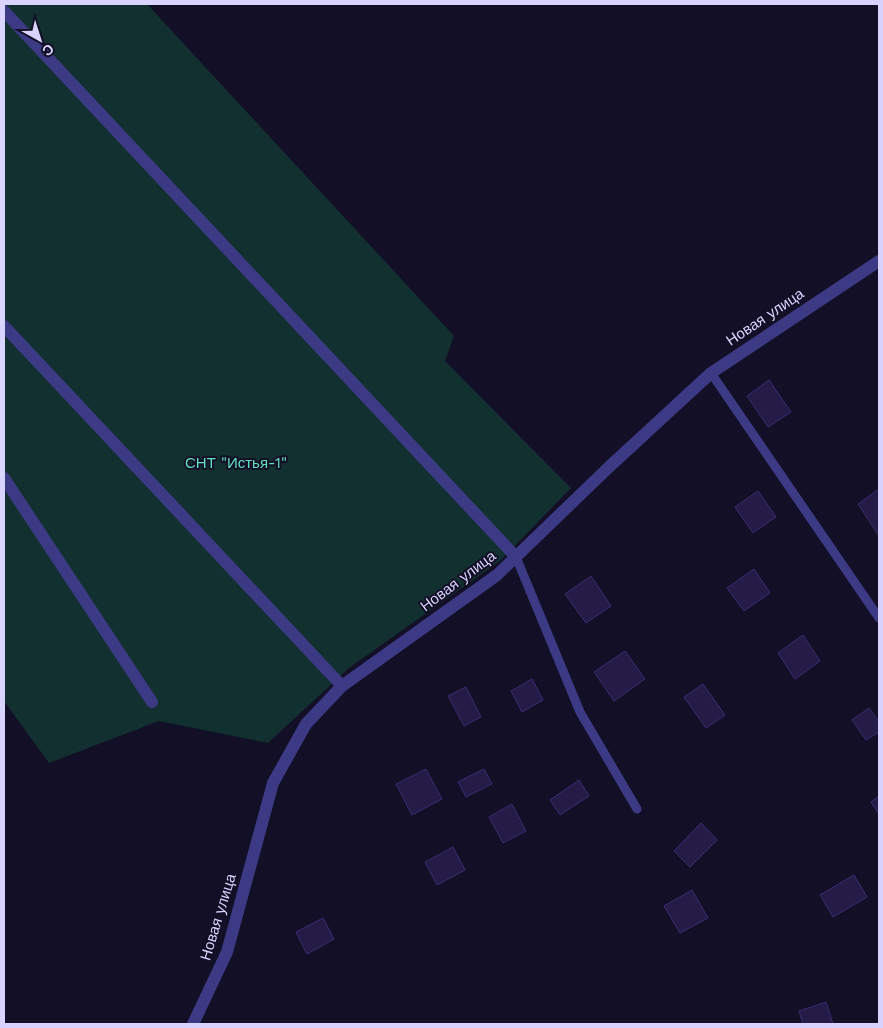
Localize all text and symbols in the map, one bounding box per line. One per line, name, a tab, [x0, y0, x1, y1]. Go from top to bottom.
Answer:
north arrow	[15, 15, 65, 65]
text: С	[39, 41, 57, 60]
street label: Новая улица	[723, 284, 808, 350]
park label: СНТ "Истья-1"	[185, 454, 287, 472]
street label: Новая улица	[417, 546, 500, 615]
street label: Новая улица	[196, 871, 240, 963]

